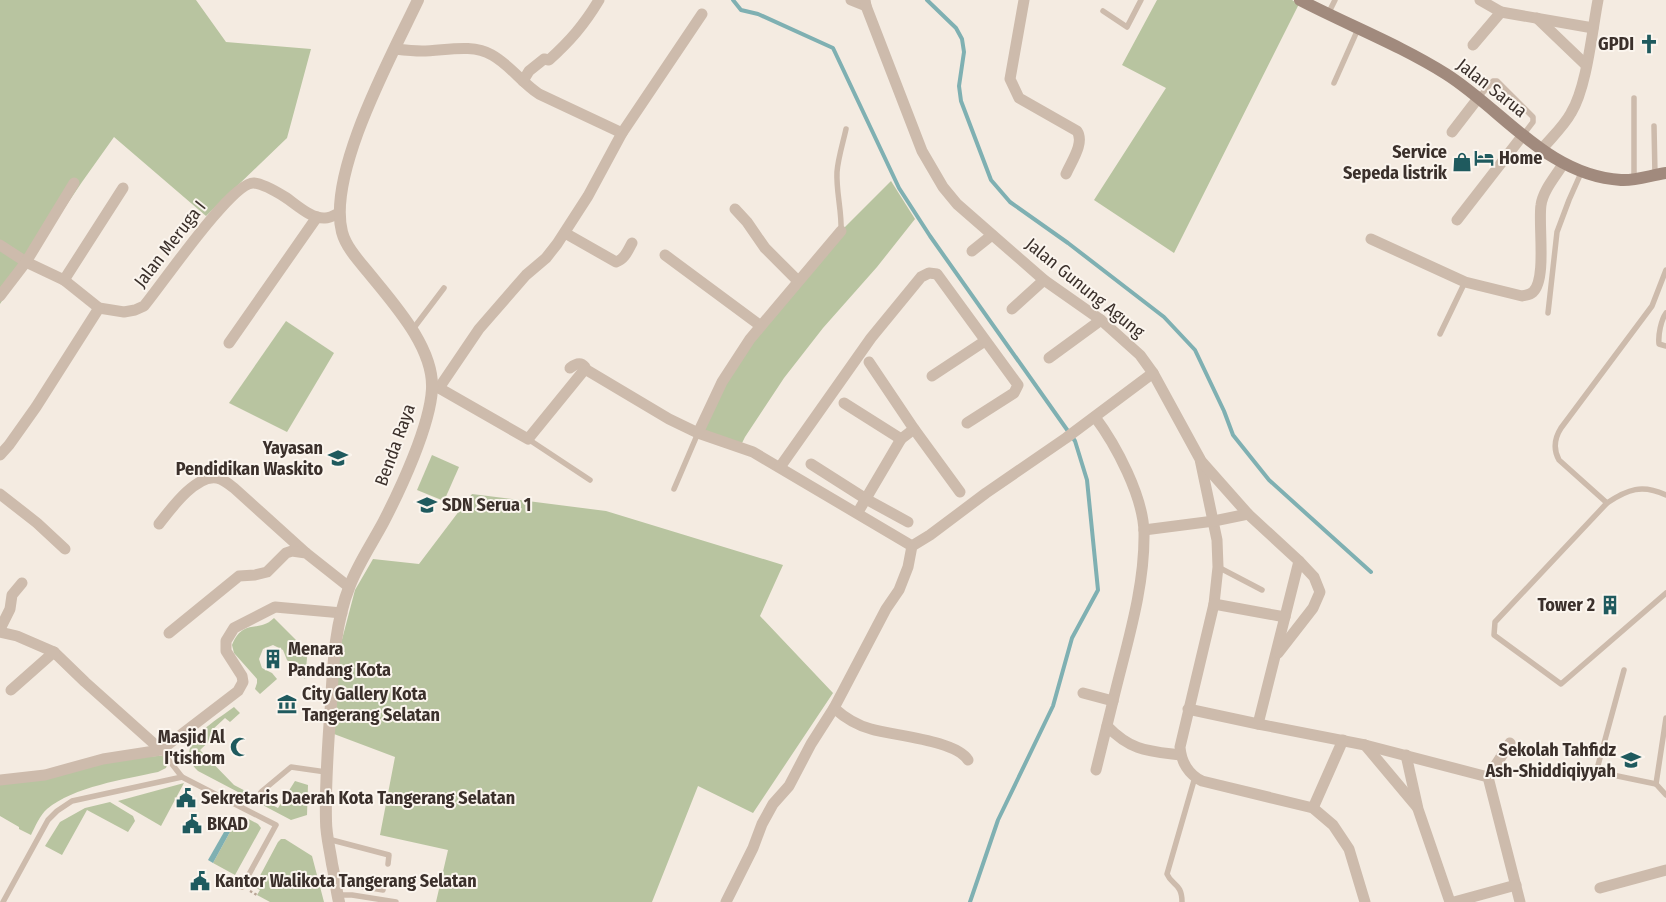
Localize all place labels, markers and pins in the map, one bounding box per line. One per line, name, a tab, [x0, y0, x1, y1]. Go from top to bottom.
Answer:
place label: GPDI	[1598, 33, 1634, 55]
church icon: GPDI	[1638, 33, 1660, 55]
place label: Service Sepeda listrik	[1343, 141, 1448, 184]
hotel icon: Home	[1473, 147, 1495, 169]
place label: Home	[1499, 147, 1542, 169]
shop icon: Service Sepeda listrik	[1451, 151, 1473, 173]
place label: Yayasan Pendidikan Waskito	[176, 437, 323, 480]
school or university icon: Yayasan Pendidikan Waskito	[327, 447, 349, 469]
school or university icon: SDN Serua 1	[416, 494, 438, 516]
place label: SDN Serua 1	[442, 494, 531, 516]
place label: Tower 2	[1537, 594, 1595, 616]
building icon: Tower 2	[1599, 594, 1621, 616]
place label: Menara Pandang Kota	[288, 638, 391, 681]
building icon: Menara Pandang Kota	[262, 648, 284, 670]
place label: City Gallery Kota Tangerang Selatan	[302, 683, 440, 726]
museum icon: City Gallery Kota Tangerang Selatan	[276, 693, 298, 715]
place label: Masjid Al I'tishom	[158, 726, 225, 769]
mosque icon: Masjid Al I'tishom	[229, 736, 251, 758]
place label: Sekolah Tahfidz Ash-Shiddiqiyyah	[1484, 739, 1616, 782]
school or university icon: Sekolah Tahfidz Ash-Shiddiqiyyah	[1620, 749, 1642, 771]
public building icon: Sekretaris Daerah Kota Tangerang Selatan	[175, 787, 197, 809]
place label: Sekretaris Daerah Kota Tangerang Selatan	[201, 787, 515, 809]
public building icon: BKAD	[181, 813, 203, 835]
place label: BKAD	[207, 813, 248, 835]
public building icon: Kantor Walikota Tangerang Selatan	[189, 870, 211, 892]
place label: Kantor Walikota Tangerang Selatan	[215, 870, 477, 892]

